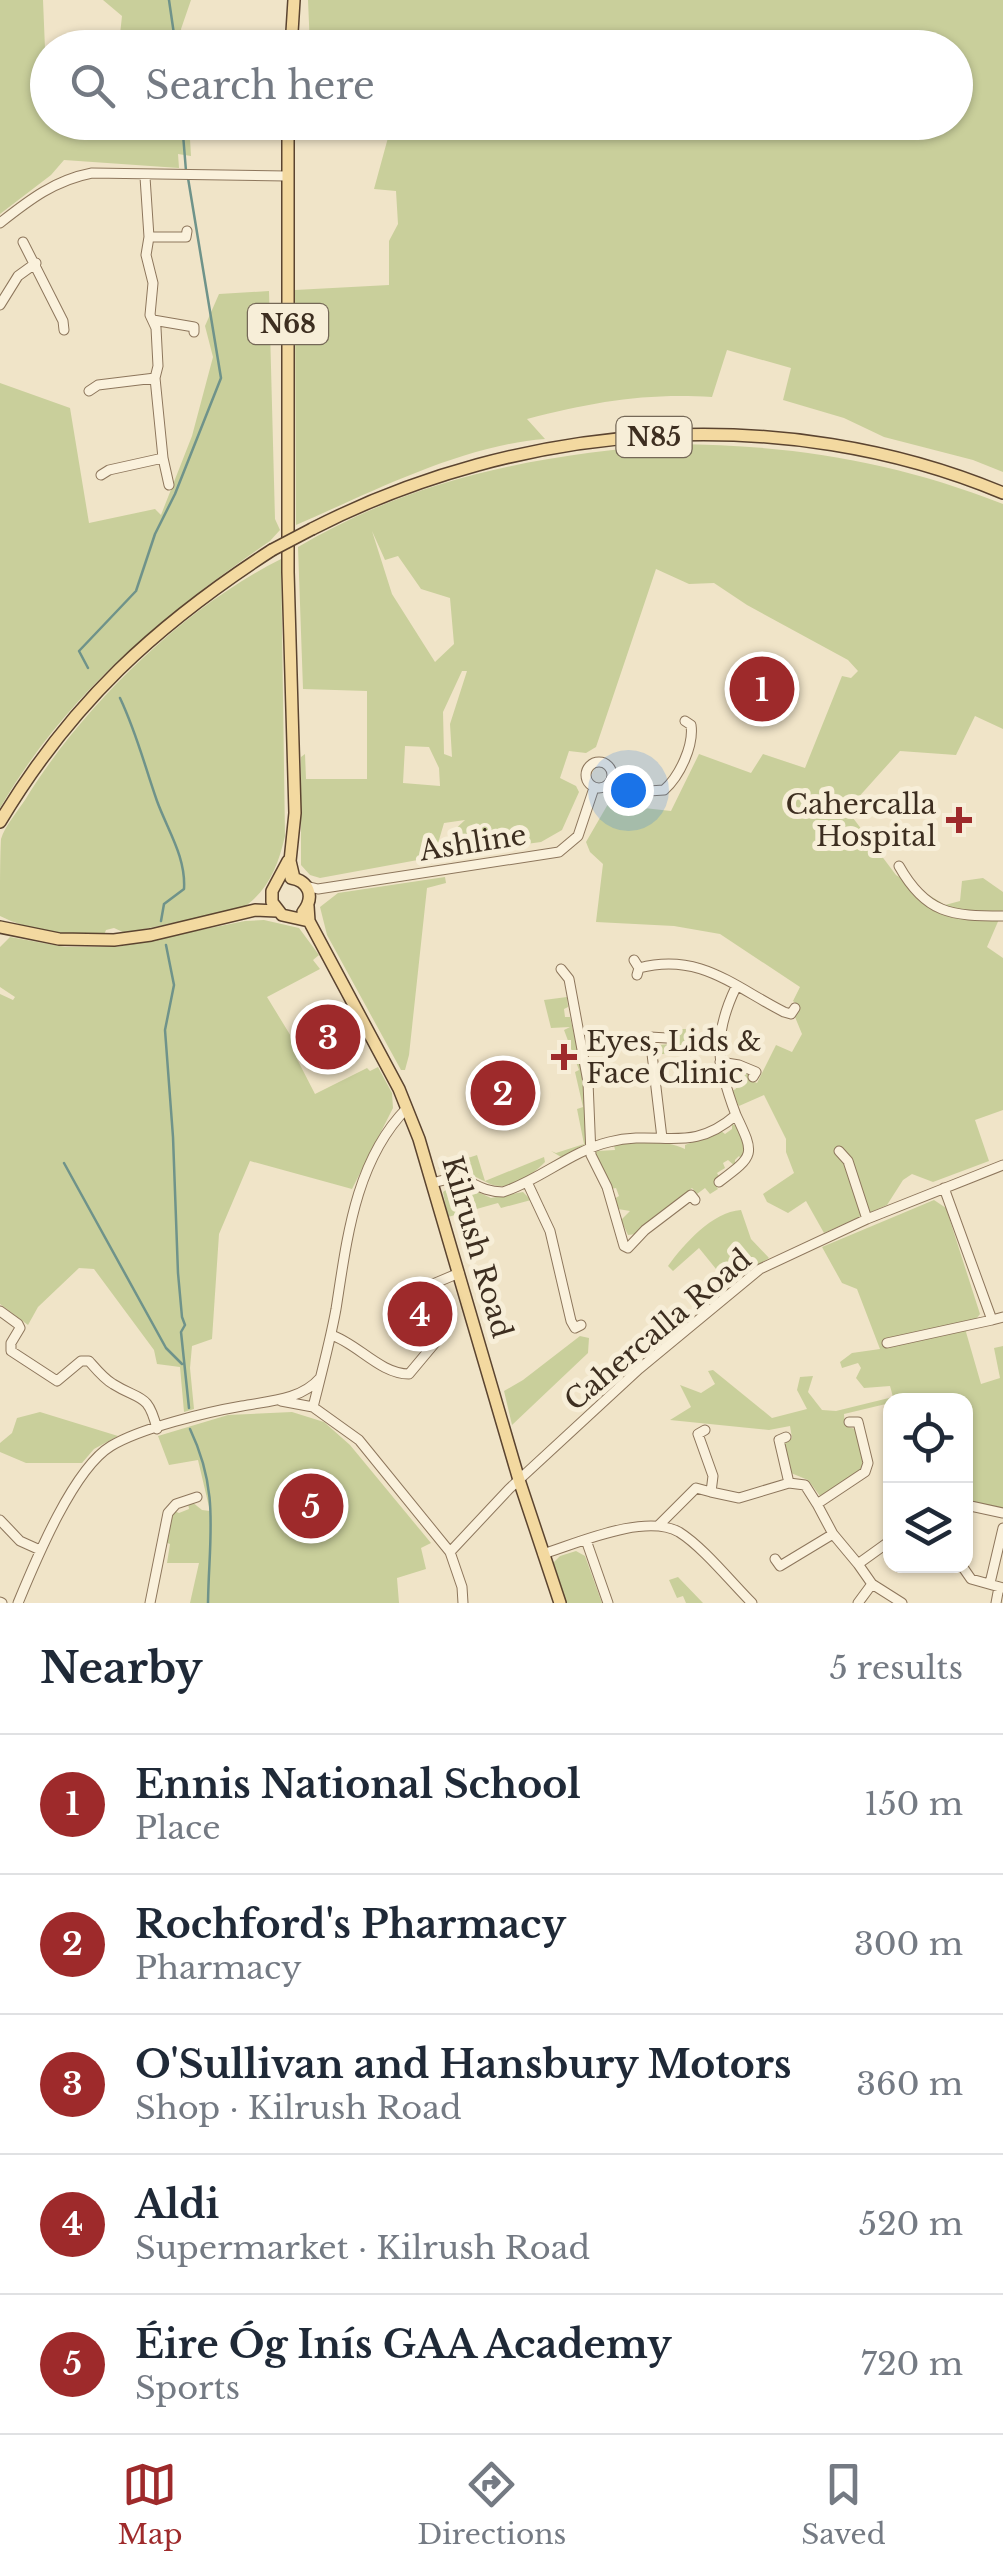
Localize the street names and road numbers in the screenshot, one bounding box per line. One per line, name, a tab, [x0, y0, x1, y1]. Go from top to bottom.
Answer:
road number: N68	[248, 304, 328, 344]
road number: N85	[616, 417, 692, 457]
street label: Ashline	[416, 817, 529, 869]
street label: Kilrush Road	[434, 1152, 520, 1342]
street label: Cahercalla Road	[558, 1242, 758, 1418]

